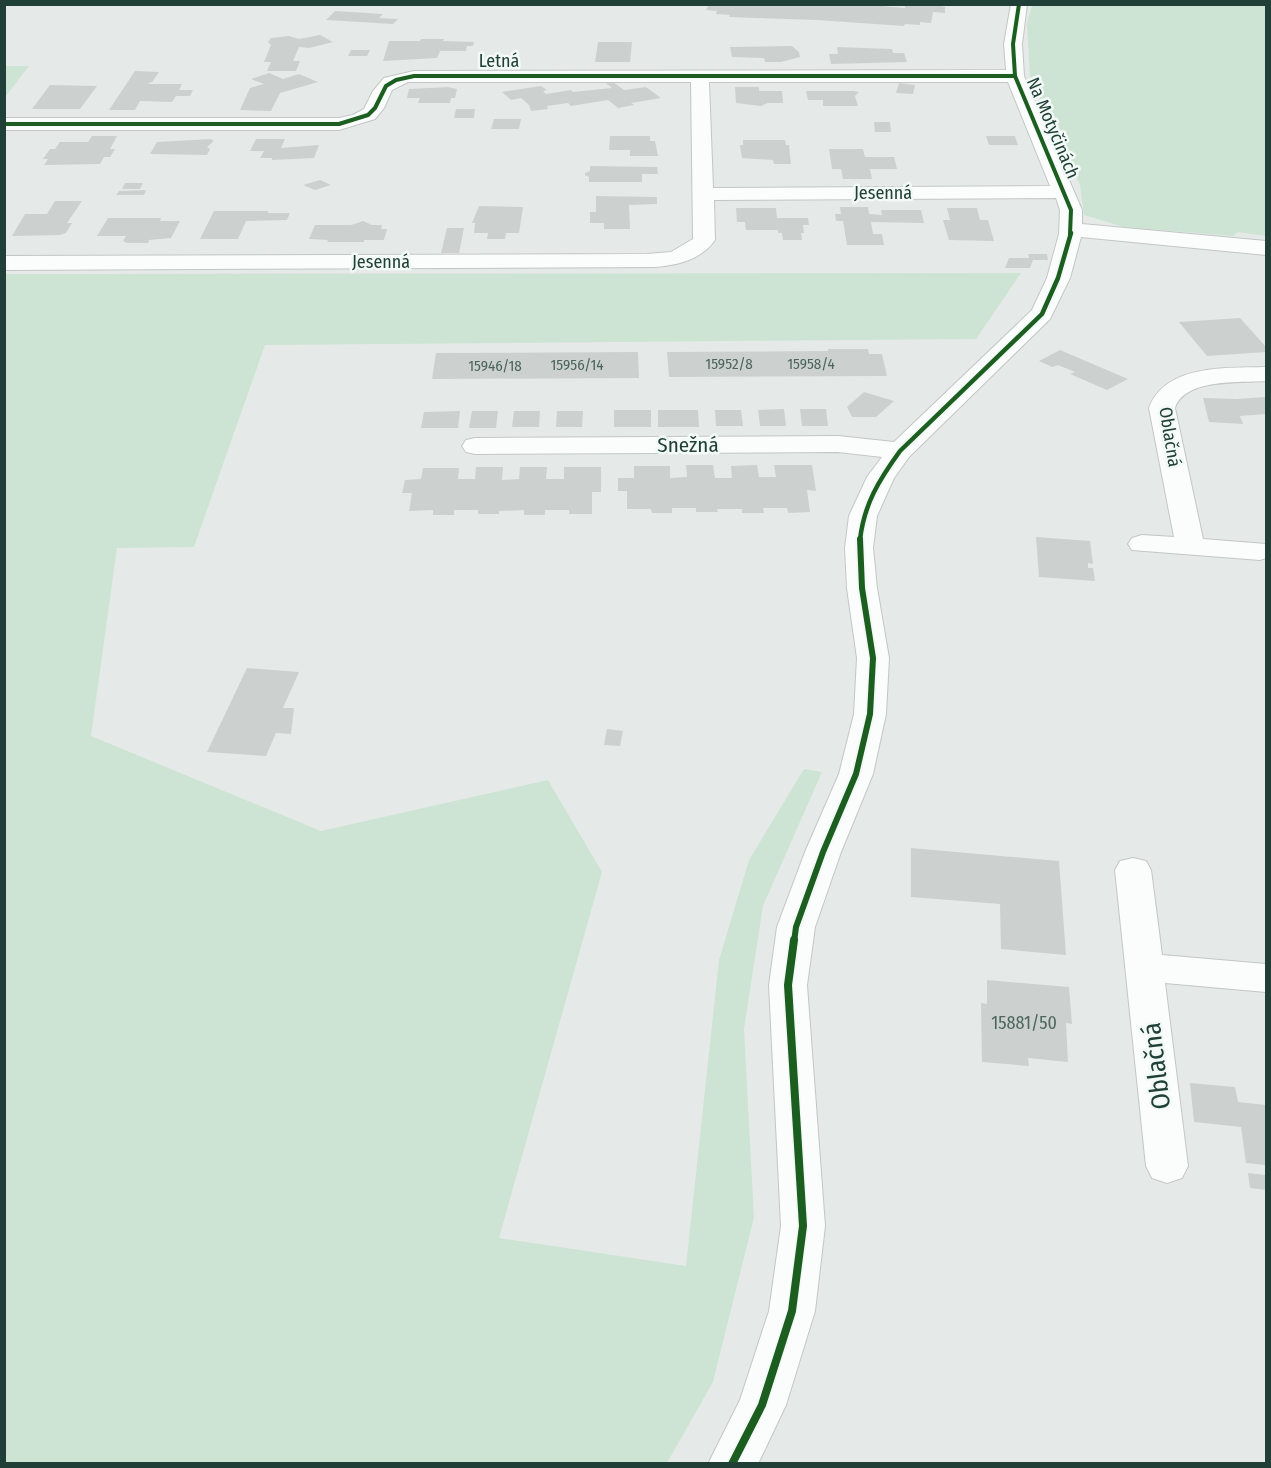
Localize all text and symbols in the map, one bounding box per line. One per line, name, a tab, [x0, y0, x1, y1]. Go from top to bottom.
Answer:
street label: Letná	[479, 50, 520, 72]
street label: Na Motyčinách	[1022, 74, 1084, 182]
street label: Jesenná	[854, 182, 912, 204]
street label: Jesenná	[352, 251, 410, 273]
house number: 15952/8	[705, 355, 753, 373]
house number: 15958/4	[787, 355, 835, 373]
house number: 15956/14	[550, 356, 604, 374]
house number: 15946/18	[468, 357, 522, 375]
street label: Oblačná	[1154, 405, 1186, 469]
street label: Snežná	[657, 432, 719, 458]
house number: 15881/50	[991, 1012, 1057, 1034]
street label: Oblačná	[1136, 1021, 1177, 1111]

